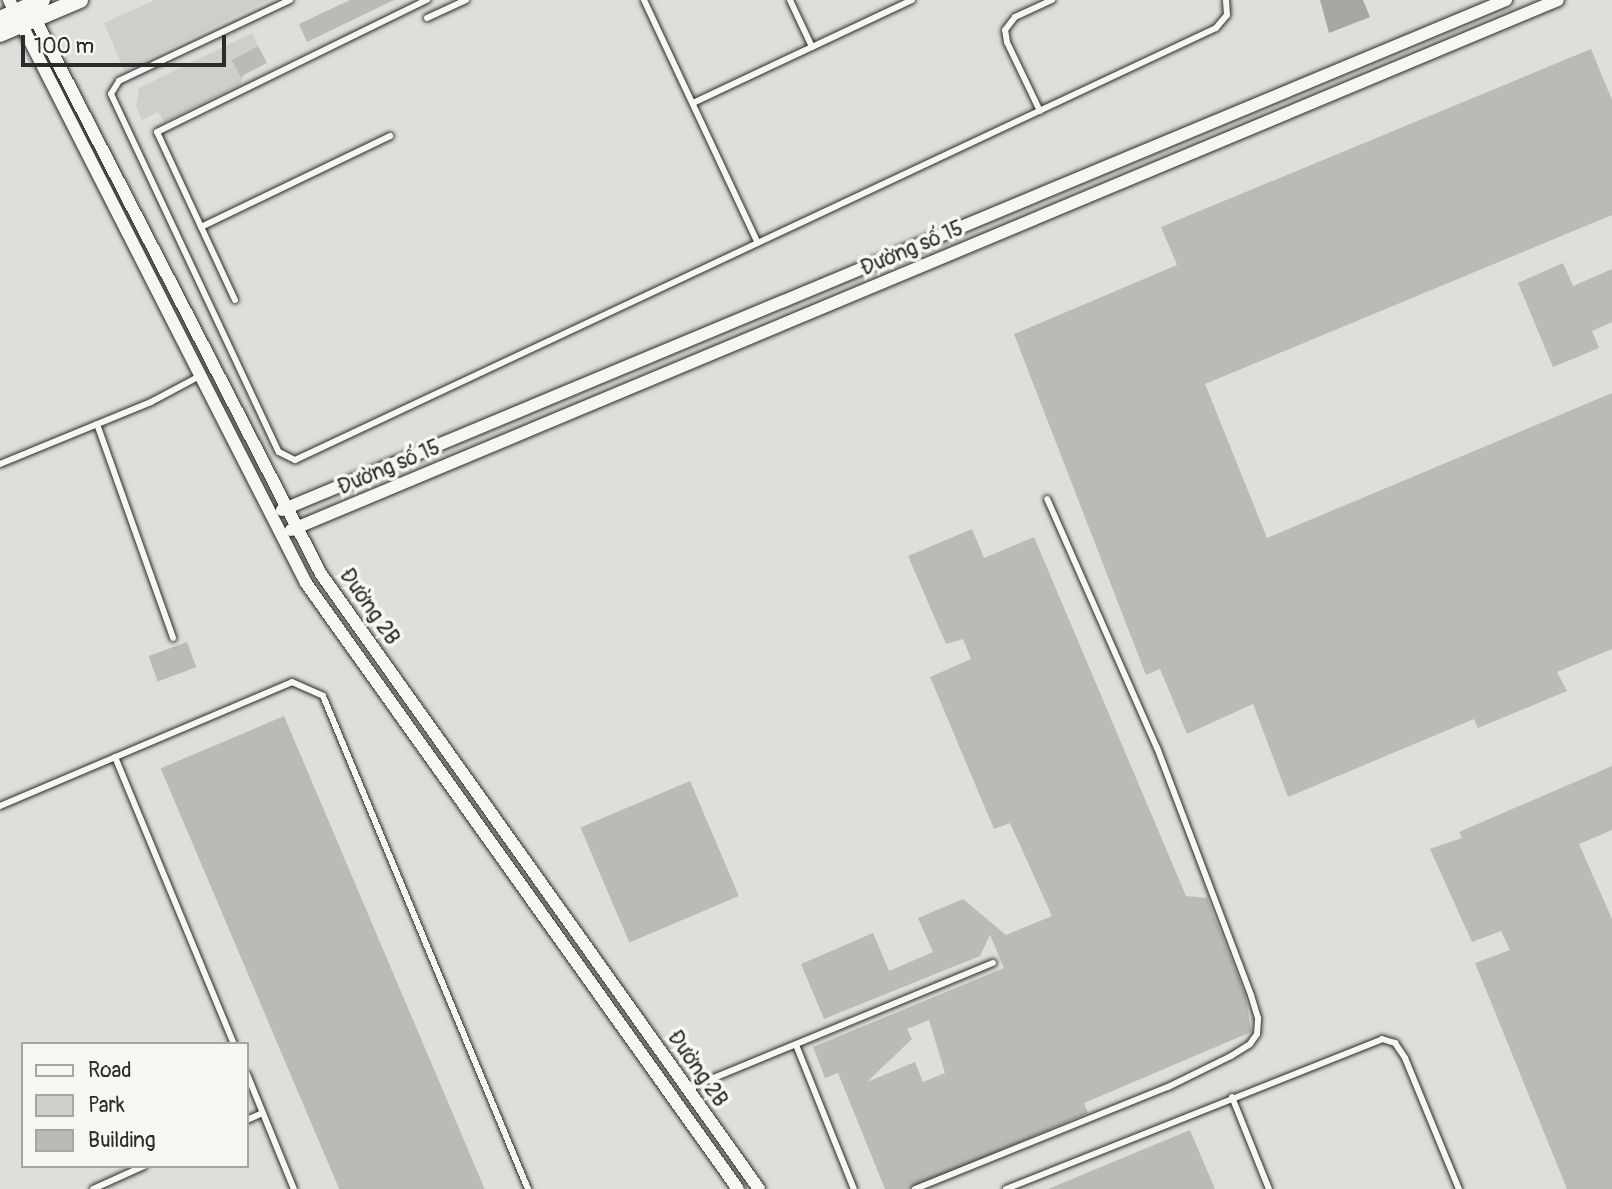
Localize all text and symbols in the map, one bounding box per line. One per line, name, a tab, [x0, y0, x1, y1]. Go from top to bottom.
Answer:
scale bar	[24, 21, 229, 65]
text: 100 m	[34, 33, 94, 60]
street label: Đường số 15	[857, 216, 967, 282]
street label: Đường số 15	[334, 435, 444, 501]
street label: Đường 2B	[334, 564, 404, 650]
street label: Đường 2B	[662, 1026, 732, 1112]
legend	[21, 1042, 248, 1168]
text: Road	[88, 1057, 132, 1084]
text: Park	[88, 1092, 125, 1119]
text: Building	[88, 1127, 155, 1154]

